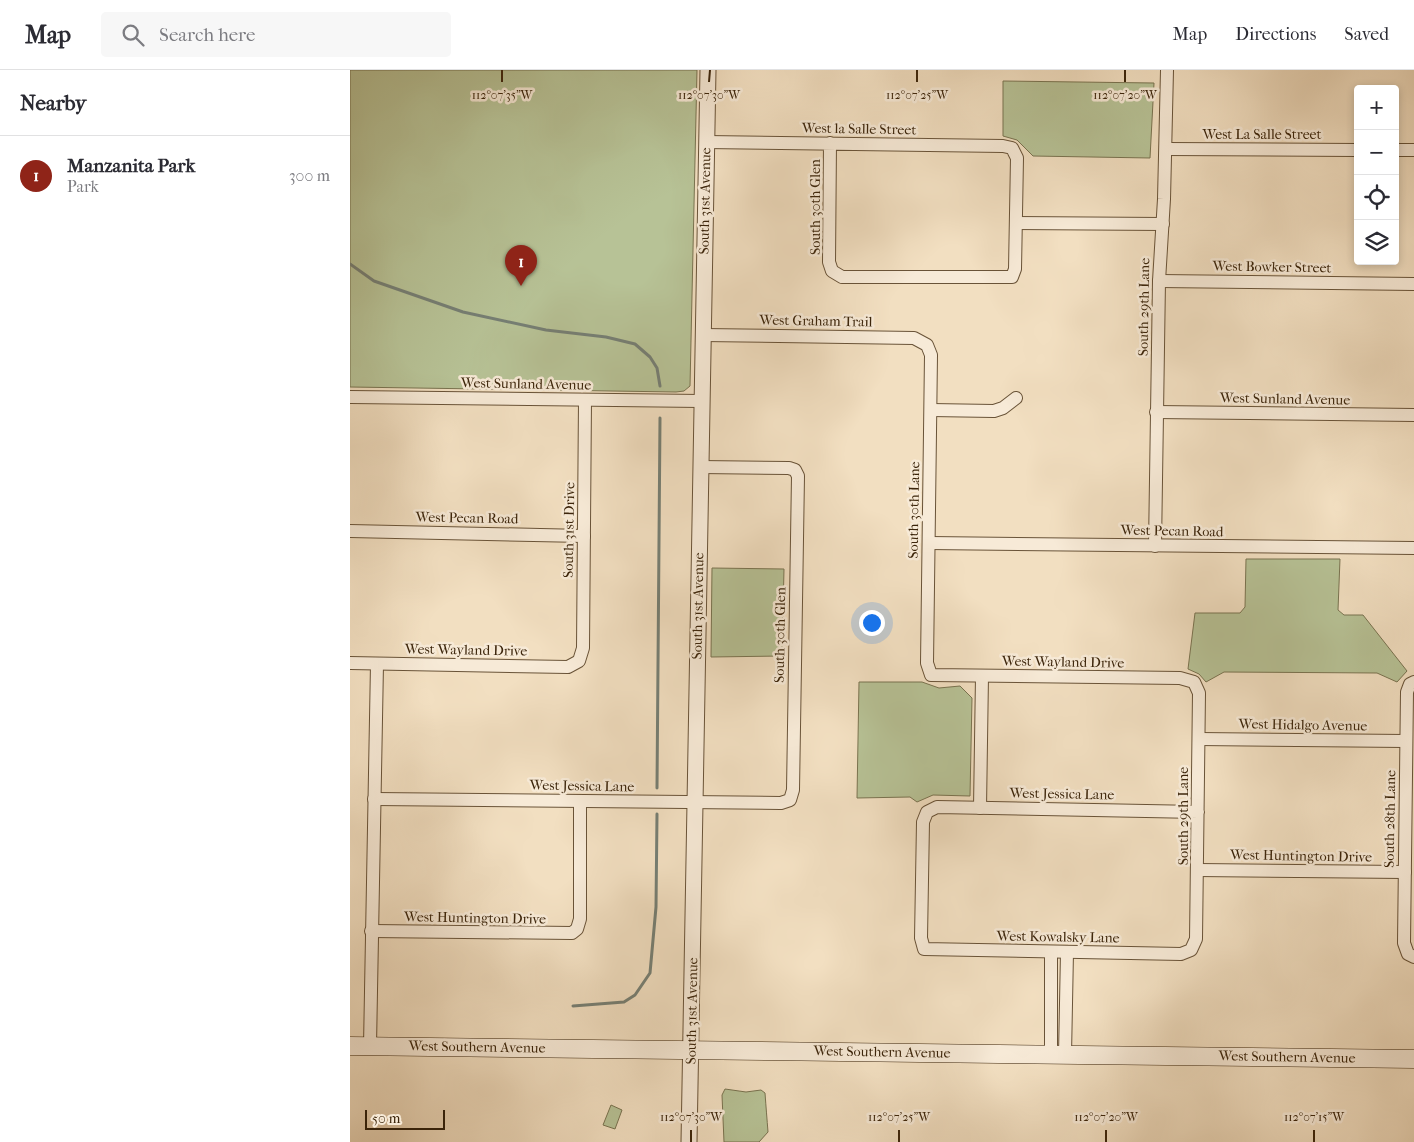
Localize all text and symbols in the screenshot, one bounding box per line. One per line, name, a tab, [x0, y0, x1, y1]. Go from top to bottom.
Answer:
search box	[101, 12, 451, 57]
text: Map	[25, 21, 71, 49]
icon: search	[119, 21, 147, 49]
text: Search here	[159, 24, 255, 46]
text: Map	[1173, 24, 1207, 45]
text: Directions	[1235, 24, 1316, 45]
text: Saved	[1344, 24, 1389, 45]
map controls	[1354, 85, 1399, 265]
button: +	[1354, 85, 1399, 130]
text: 112°07'35"W	[472, 88, 534, 102]
text: 112°07'30"W	[678, 88, 741, 102]
text: 112°07'25"W	[886, 88, 949, 102]
text: 112°07'20"W	[1093, 88, 1158, 102]
text: Nearby	[20, 91, 86, 115]
street label: West la Salle Street	[801, 119, 916, 138]
street label: West La Salle Street	[1201, 126, 1322, 143]
button: −	[1354, 130, 1399, 175]
street label: South 31st Avenue	[696, 147, 714, 255]
text: Manzanita Park	[67, 155, 195, 177]
street label: South 30th Glen	[807, 159, 824, 255]
text: 1	[33, 166, 39, 185]
text: 300 m	[289, 166, 330, 185]
button: locate	[1354, 175, 1399, 220]
text: Park	[67, 177, 99, 196]
button: layers	[1354, 220, 1399, 265]
pin: 1	[505, 245, 537, 286]
street label: West Bowker Street	[1211, 257, 1332, 277]
street label: South 29th Lane	[1135, 258, 1153, 356]
street label: West Graham Trail	[758, 311, 873, 330]
street label: West Sunland Avenue	[460, 374, 591, 394]
street label: West Sunland Avenue	[1219, 389, 1350, 409]
street label: South 30th Lane	[905, 461, 923, 559]
street label: South 31st Drive	[560, 482, 578, 578]
street label: West Pecan Road	[414, 509, 519, 527]
street label: West Pecan Road	[1119, 522, 1224, 540]
street label: South 31st Avenue	[689, 552, 707, 660]
street label: South 30th Glen	[771, 587, 789, 683]
your location	[859, 610, 885, 636]
street label: West Wayland Drive	[404, 640, 528, 660]
street label: West Wayland Drive	[1001, 652, 1125, 672]
street label: West Hidalgo Avenue	[1238, 715, 1368, 735]
street label: South 29th Lane	[1175, 767, 1192, 865]
street label: South 28th Lane	[1381, 770, 1399, 868]
street label: West Jessica Lane	[528, 777, 635, 795]
street label: West Jessica Lane	[1008, 785, 1115, 803]
street label: West Huntington Drive	[1229, 846, 1372, 866]
street label: West Huntington Drive	[403, 908, 546, 928]
street label: West Kowalsky Lane	[995, 927, 1120, 947]
street label: South 31st Avenue	[683, 957, 701, 1065]
street label: West Southern Avenue	[407, 1037, 546, 1057]
street label: West Southern Avenue	[812, 1042, 951, 1062]
street label: West Southern Avenue	[1217, 1047, 1356, 1067]
scale bar	[365, 1107, 445, 1130]
text: 50 m	[372, 1110, 400, 1127]
text: 112°07'30"W	[660, 1110, 723, 1124]
text: 112°07'25"W	[868, 1110, 931, 1124]
text: 112°07'20"W	[1074, 1110, 1139, 1124]
text: 112°07'15"W	[1284, 1110, 1345, 1124]

